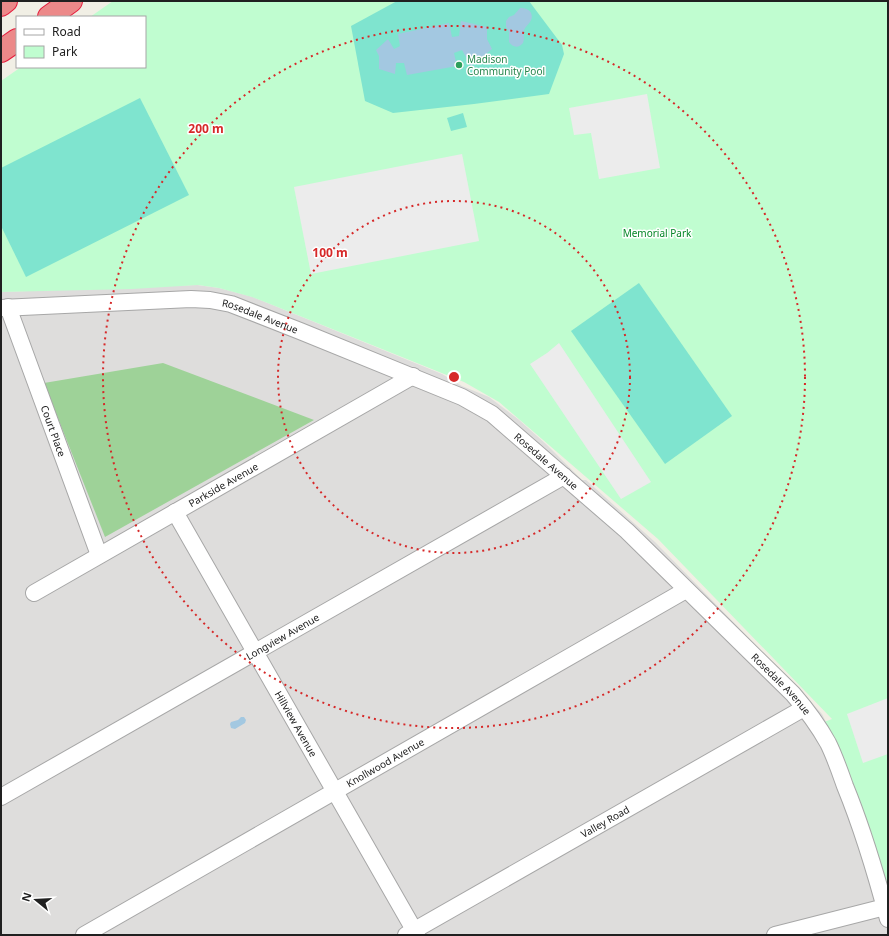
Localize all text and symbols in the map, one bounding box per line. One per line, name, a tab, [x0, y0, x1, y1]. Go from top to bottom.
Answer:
legend	[16, 16, 146, 68]
text: Road	[52, 23, 81, 40]
text: Park	[52, 43, 78, 60]
place label: Madison Community Pool	[467, 52, 545, 78]
marker: Madison Community Pool	[454, 60, 464, 70]
text: 200 m	[188, 120, 224, 137]
park label: Memorial Park	[623, 226, 692, 240]
text: 100 m	[312, 244, 348, 261]
street label: Rosedale Avenue	[221, 295, 301, 337]
centre of rings	[447, 370, 461, 384]
street label: Court Place	[38, 403, 69, 459]
street label: Rosedale Avenue	[511, 429, 582, 493]
street label: Parkside Avenue	[186, 459, 261, 510]
street label: Longview Avenue	[243, 610, 322, 663]
street label: Rosedale Avenue	[748, 650, 814, 718]
street label: Hillview Avenue	[272, 688, 321, 760]
street label: Knollwood Avenue	[344, 734, 427, 790]
street label: Valley Road	[578, 802, 632, 841]
north arrow	[16, 880, 56, 920]
text: N	[17, 890, 35, 903]

